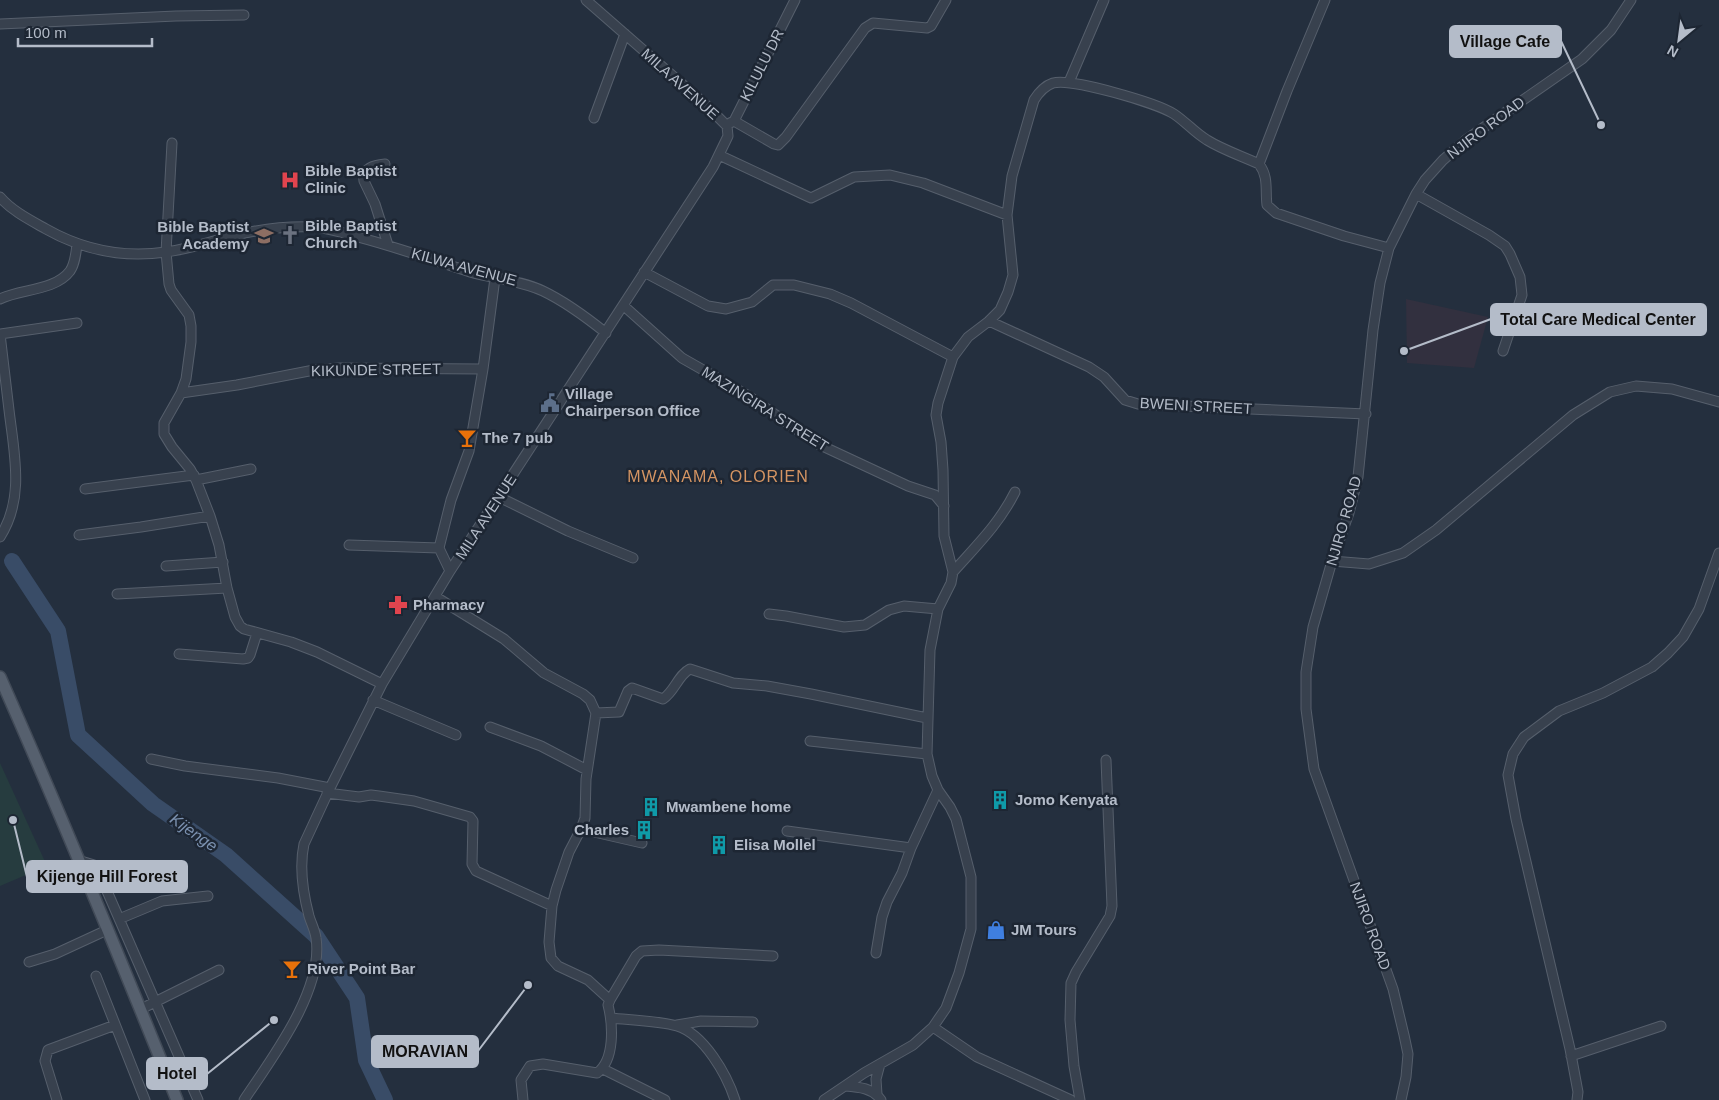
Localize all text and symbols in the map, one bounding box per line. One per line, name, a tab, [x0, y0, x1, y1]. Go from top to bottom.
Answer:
scale bar	[18, 15, 151, 47]
north arrow	[1654, 15, 1704, 65]
text: 100 m	[25, 24, 67, 41]
street label: KILULU DR	[736, 26, 787, 104]
callout: Village Cafe	[1450, 26, 1561, 57]
text: Village Cafe	[1460, 33, 1550, 50]
text: N	[1664, 42, 1681, 61]
street label: MILA AVENUE	[638, 44, 722, 123]
street label: NJIRO ROAD	[1444, 93, 1528, 162]
place label: Bible Baptist Clinic	[305, 162, 397, 196]
hospital icon: Bible Baptist Clinic	[279, 169, 301, 191]
place label: Bible Baptist Church	[305, 217, 397, 251]
place label: Bible Baptist Academy	[157, 218, 250, 252]
church icon: Bible Baptist Church	[279, 224, 301, 246]
school or university icon: Bible Baptist Academy	[253, 225, 275, 247]
street label: KILWA AVENUE	[410, 244, 519, 289]
callout: Total Care Medical Center	[1491, 304, 1706, 335]
text: Total Care Medical Center	[1500, 311, 1696, 328]
street label: KIKUNDE STREET	[311, 360, 441, 379]
street label: MAZINGIRA STREET	[699, 363, 832, 454]
place label: Village Chairperson Office	[565, 385, 700, 419]
public building icon: Village Chairperson Office	[539, 392, 561, 414]
street label: BWENI STREET	[1139, 394, 1253, 417]
bar icon: The 7 pub	[456, 427, 478, 449]
place label: The 7 pub	[482, 429, 553, 446]
district label: MWANAMA, OLORIEN	[627, 468, 809, 485]
street label: MILA AVENUE	[452, 471, 519, 562]
street label: NJIRO ROAD	[1323, 474, 1364, 568]
pharmacy icon: Pharmacy	[387, 594, 409, 616]
place label: Pharmacy	[413, 596, 485, 613]
building icon: Jomo Kenyata	[989, 789, 1011, 811]
place label: Jomo Kenyata	[1015, 791, 1118, 808]
building icon: Mwambene home	[640, 796, 662, 818]
place label: Mwambene home	[666, 798, 791, 815]
water label: Kijenge	[167, 810, 221, 855]
building icon: Charles	[633, 819, 655, 841]
place label: Charles	[574, 821, 629, 838]
building icon: Elisa Mollel	[708, 834, 730, 856]
place label: Elisa Mollel	[734, 836, 816, 853]
callout: Kijenge Hill Forest	[27, 861, 187, 892]
text: Kijenge Hill Forest	[37, 868, 178, 885]
street label: NJIRO ROAD	[1347, 879, 1394, 972]
shop icon: JM Tours	[985, 919, 1007, 941]
place label: JM Tours	[1011, 921, 1077, 938]
bar icon: River Point Bar	[281, 958, 303, 980]
place label: River Point Bar	[307, 960, 416, 977]
callout: MORAVIAN	[372, 1036, 478, 1067]
text: MORAVIAN	[382, 1043, 468, 1060]
callout: Hotel	[147, 1058, 207, 1089]
text: Hotel	[157, 1065, 197, 1082]

